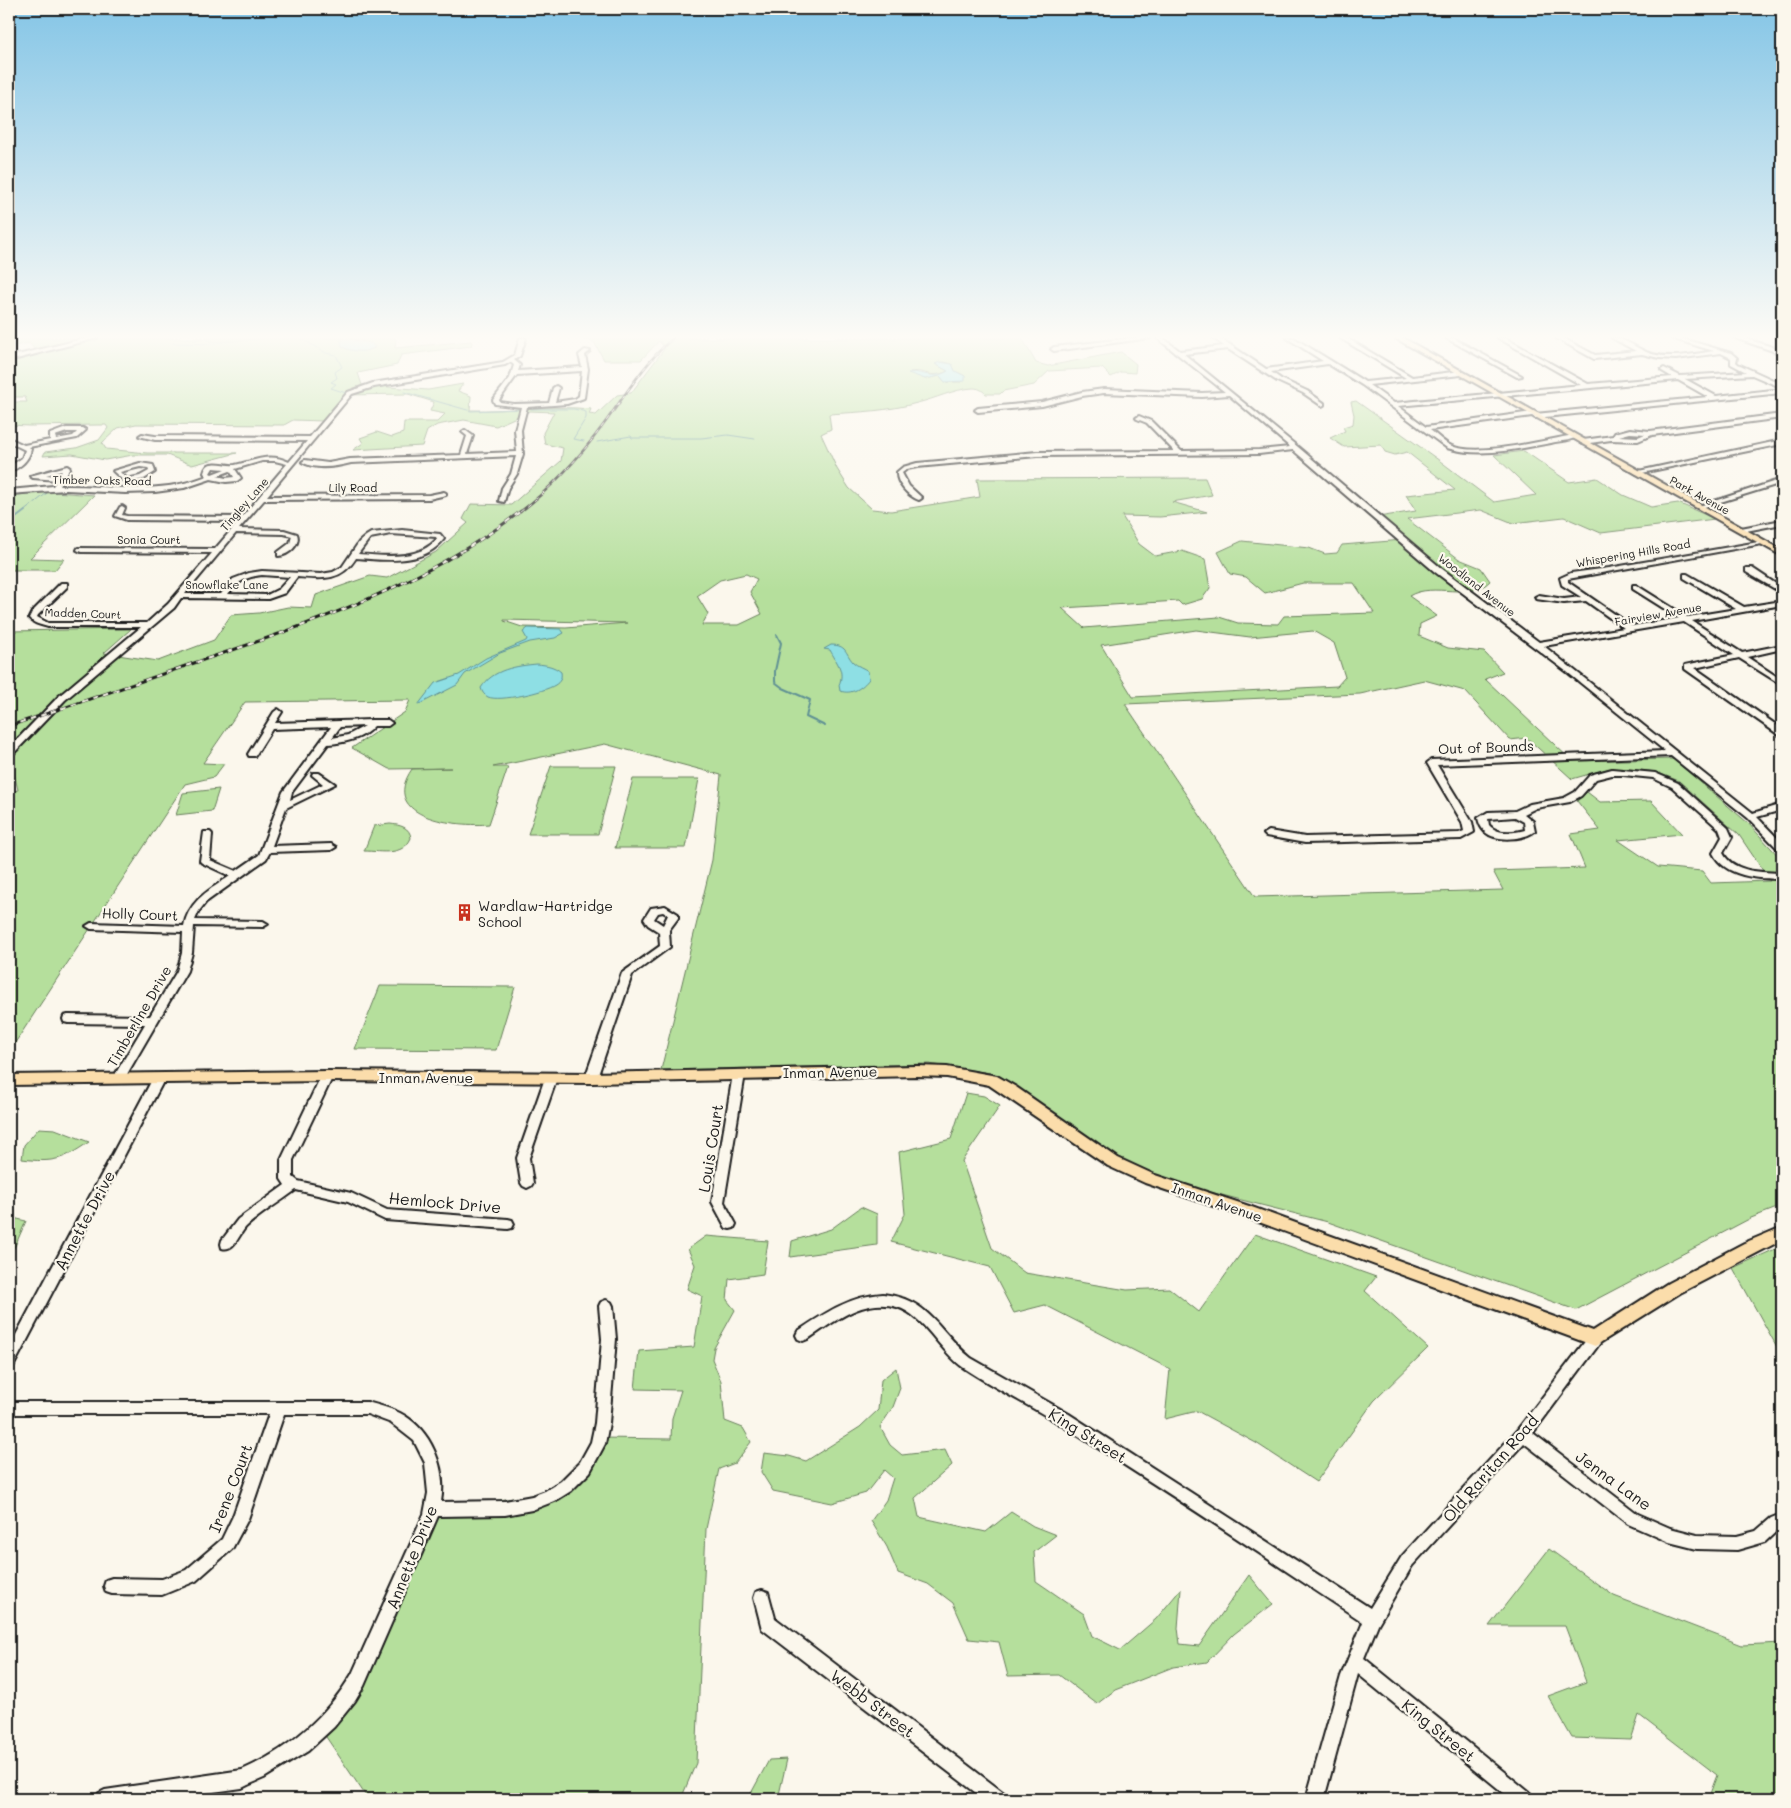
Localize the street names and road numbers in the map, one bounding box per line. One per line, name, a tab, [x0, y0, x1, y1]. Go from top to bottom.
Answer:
street label: Timber Oaks Road	[52, 472, 152, 488]
street label: Park Avenue	[1667, 472, 1733, 518]
street label: Tingley Lane	[217, 474, 272, 534]
street label: Lily Road	[329, 480, 377, 495]
street label: Sonia Court	[117, 532, 181, 547]
street label: Whispering Hills Road	[1575, 536, 1691, 570]
street label: Woodland Avenue	[1435, 550, 1519, 620]
street label: Snowflake Lane	[186, 577, 269, 592]
street label: Fairview Avenue	[1613, 599, 1703, 629]
street label: Madden Court	[44, 604, 122, 622]
street label: Out of Bounds	[1438, 736, 1534, 758]
street label: Holly Court	[102, 903, 178, 925]
street label: Timberline Drive	[102, 962, 176, 1070]
street label: Inman Avenue	[783, 1062, 877, 1082]
street label: Inman Avenue	[379, 1068, 473, 1087]
street label: Louis Court	[693, 1102, 727, 1194]
street label: Annette Drive	[49, 1166, 119, 1274]
street label: Inman Avenue	[1169, 1178, 1265, 1226]
street label: Hemlock Drive	[388, 1187, 502, 1217]
street label: King Street	[1045, 1403, 1131, 1467]
street label: Old Raritan Road	[1437, 1410, 1543, 1526]
street label: Irene Court	[203, 1441, 257, 1535]
street label: Jenna Lane	[1572, 1445, 1656, 1515]
street label: Annette Drive	[381, 1502, 441, 1612]
street label: Webb Street	[827, 1664, 919, 1742]
street label: King Street	[1398, 1694, 1480, 1766]

